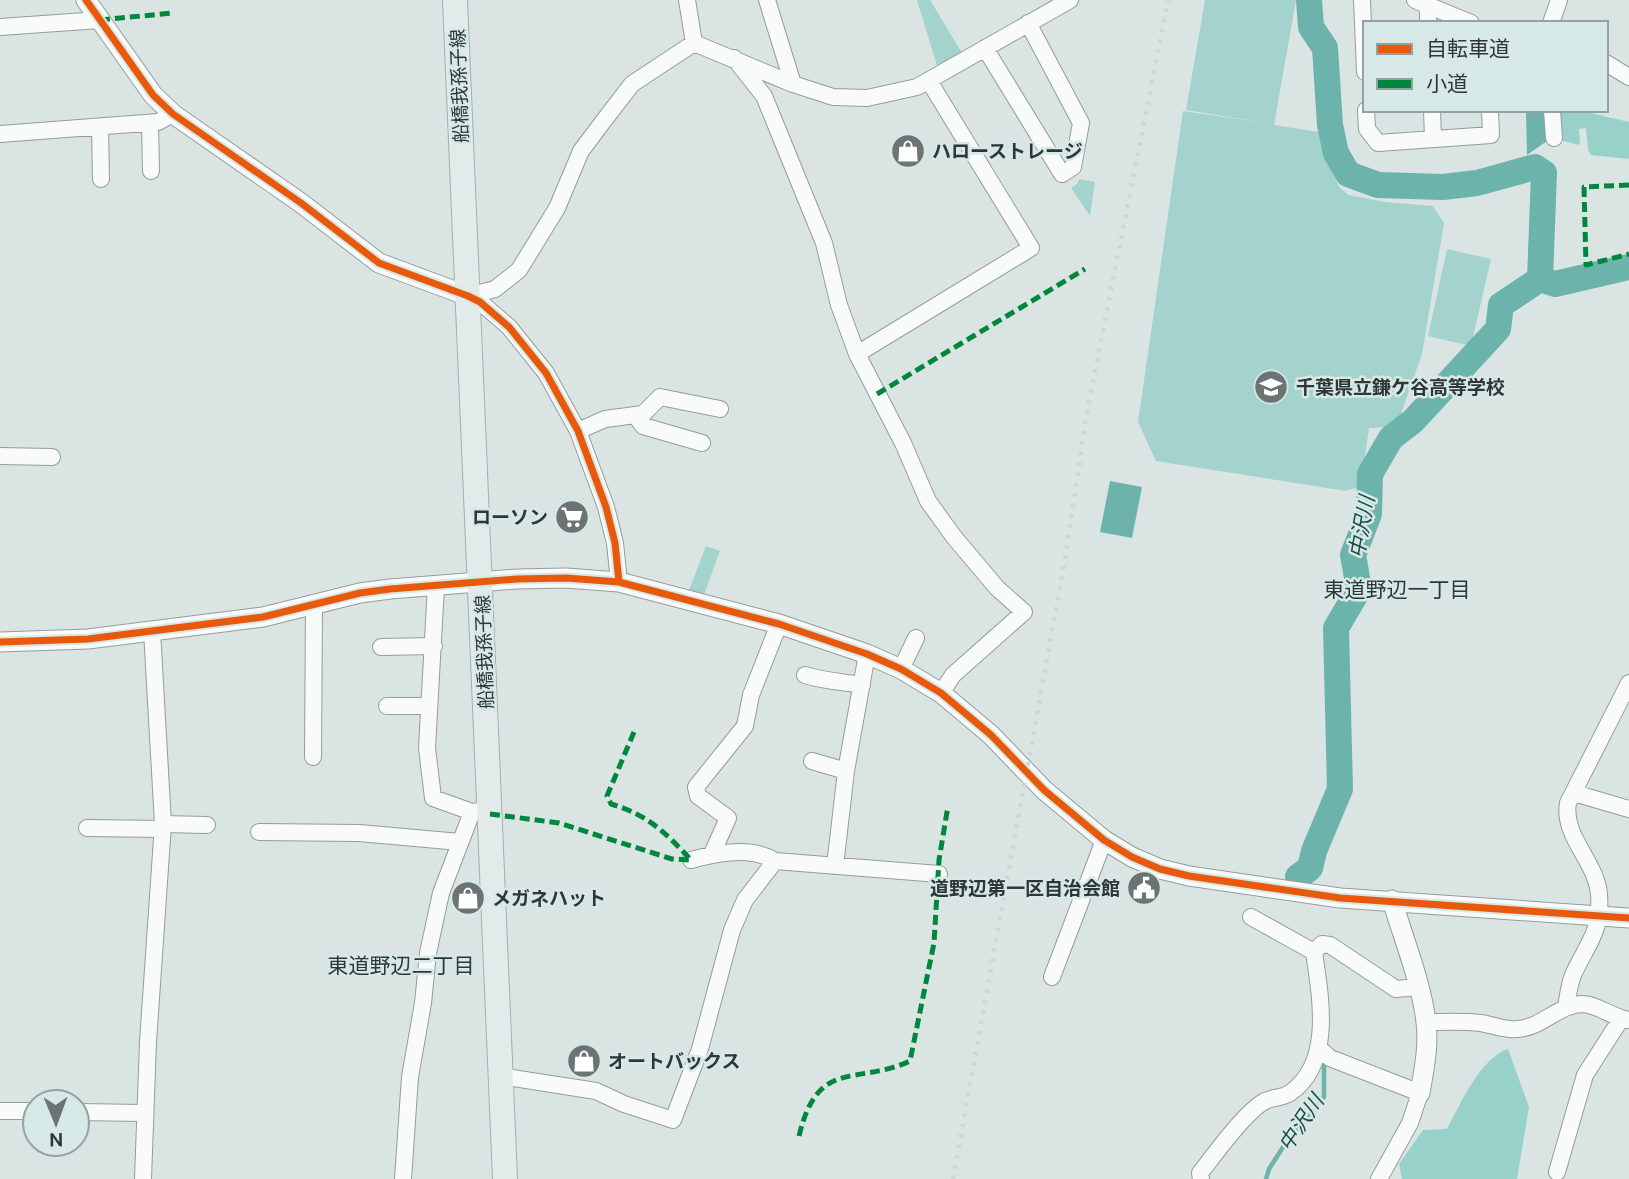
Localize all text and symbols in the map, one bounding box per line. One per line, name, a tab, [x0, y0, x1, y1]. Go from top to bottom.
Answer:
legend	[1363, 21, 1608, 112]
street label: 船橋我孫子線	[445, 29, 474, 143]
text: 自転車道	[1426, 35, 1510, 63]
text: 小道	[1426, 70, 1468, 98]
shop icon: ハローストレージ	[889, 132, 927, 170]
place label: ハローストレージ	[932, 139, 1083, 164]
school or university icon: 千葉県立鎌ケ谷高等学校	[1252, 368, 1290, 406]
place label: 千葉県立鎌ケ谷高等学校	[1296, 375, 1505, 400]
water label: 中沢川	[1343, 492, 1382, 560]
supermarket icon: ローソン	[553, 498, 591, 536]
place label: ローソン	[472, 505, 548, 530]
district label: 東道野辺一丁目	[1324, 576, 1471, 604]
street label: 船橋我孫子線	[470, 595, 499, 709]
public building icon: 道野辺第一区自治会館	[1125, 869, 1163, 907]
place label: 道野辺第一区自治会館	[930, 876, 1120, 901]
shop icon: メガネハット	[449, 879, 487, 917]
place label: メガネハット	[492, 886, 606, 911]
district label: 東道野辺二丁目	[328, 952, 475, 980]
shop icon: オートバックス	[565, 1042, 603, 1080]
place label: オートバックス	[608, 1049, 740, 1074]
water label: 中沢川	[1272, 1087, 1331, 1157]
north arrow	[21, 1088, 91, 1158]
text: N	[49, 1127, 63, 1152]

